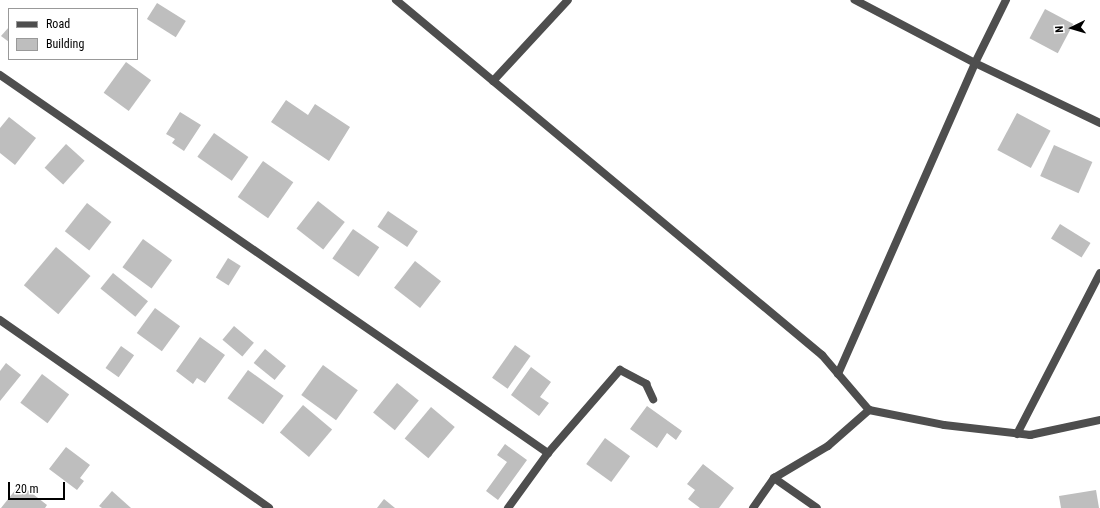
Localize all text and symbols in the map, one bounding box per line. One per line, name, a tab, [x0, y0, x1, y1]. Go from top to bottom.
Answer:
legend	[8, 8, 138, 60]
north arrow	[1052, 8, 1092, 48]
text: Road	[46, 17, 70, 31]
text: N	[1053, 25, 1066, 33]
text: Building	[46, 37, 84, 51]
scale bar	[10, 474, 67, 500]
text: 20 m	[15, 482, 39, 496]

